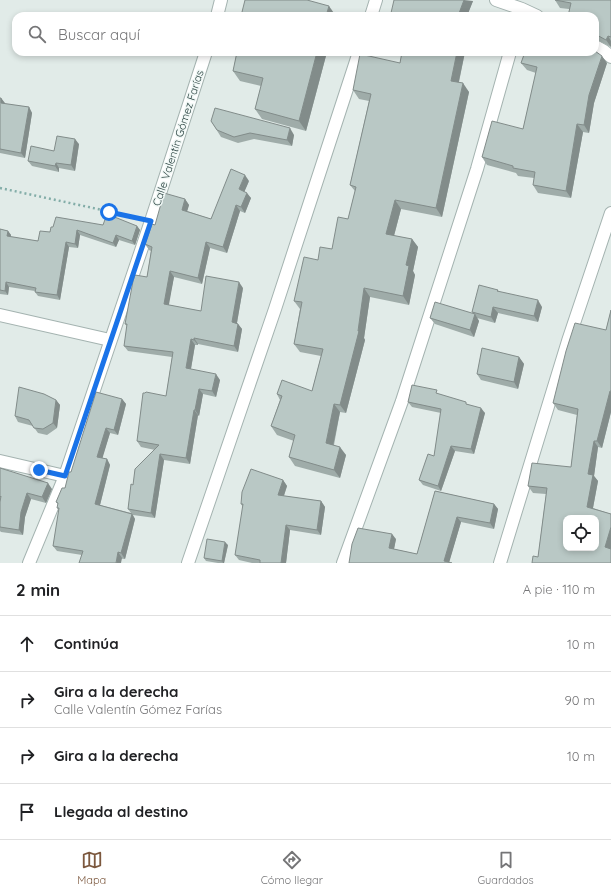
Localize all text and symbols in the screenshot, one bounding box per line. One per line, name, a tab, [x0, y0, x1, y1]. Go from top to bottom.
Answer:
search box	[12, 12, 599, 56]
icon: search	[26, 23, 48, 45]
text: Buscar aquí	[58, 25, 140, 44]
street label: Calle Valentín Gómez Farías	[149, 68, 207, 208]
route start	[100, 203, 118, 221]
route end	[30, 461, 48, 479]
map controls	[563, 515, 599, 551]
button: locate	[563, 515, 599, 551]
text: 2 min	[16, 579, 60, 600]
text: A pie · 110 m	[523, 581, 595, 597]
icon: ahead	[16, 633, 38, 655]
text: Continúa	[54, 634, 119, 653]
text: 10 m	[567, 636, 595, 652]
text: Gira a la derecha	[54, 682, 179, 701]
icon: right	[16, 689, 38, 711]
text: 90 m	[565, 692, 595, 708]
text: Calle Valentín Gómez Farías	[54, 701, 222, 717]
icon: right	[16, 745, 38, 767]
text: Gira a la derecha	[54, 746, 179, 765]
text: 10 m	[567, 748, 595, 764]
icon: arrive	[16, 801, 38, 823]
text: Llegada al destino	[54, 802, 188, 821]
tab: Mapa	[77, 849, 106, 887]
tab: Cómo llegar	[261, 849, 323, 887]
tab: Guardados	[477, 849, 534, 887]

